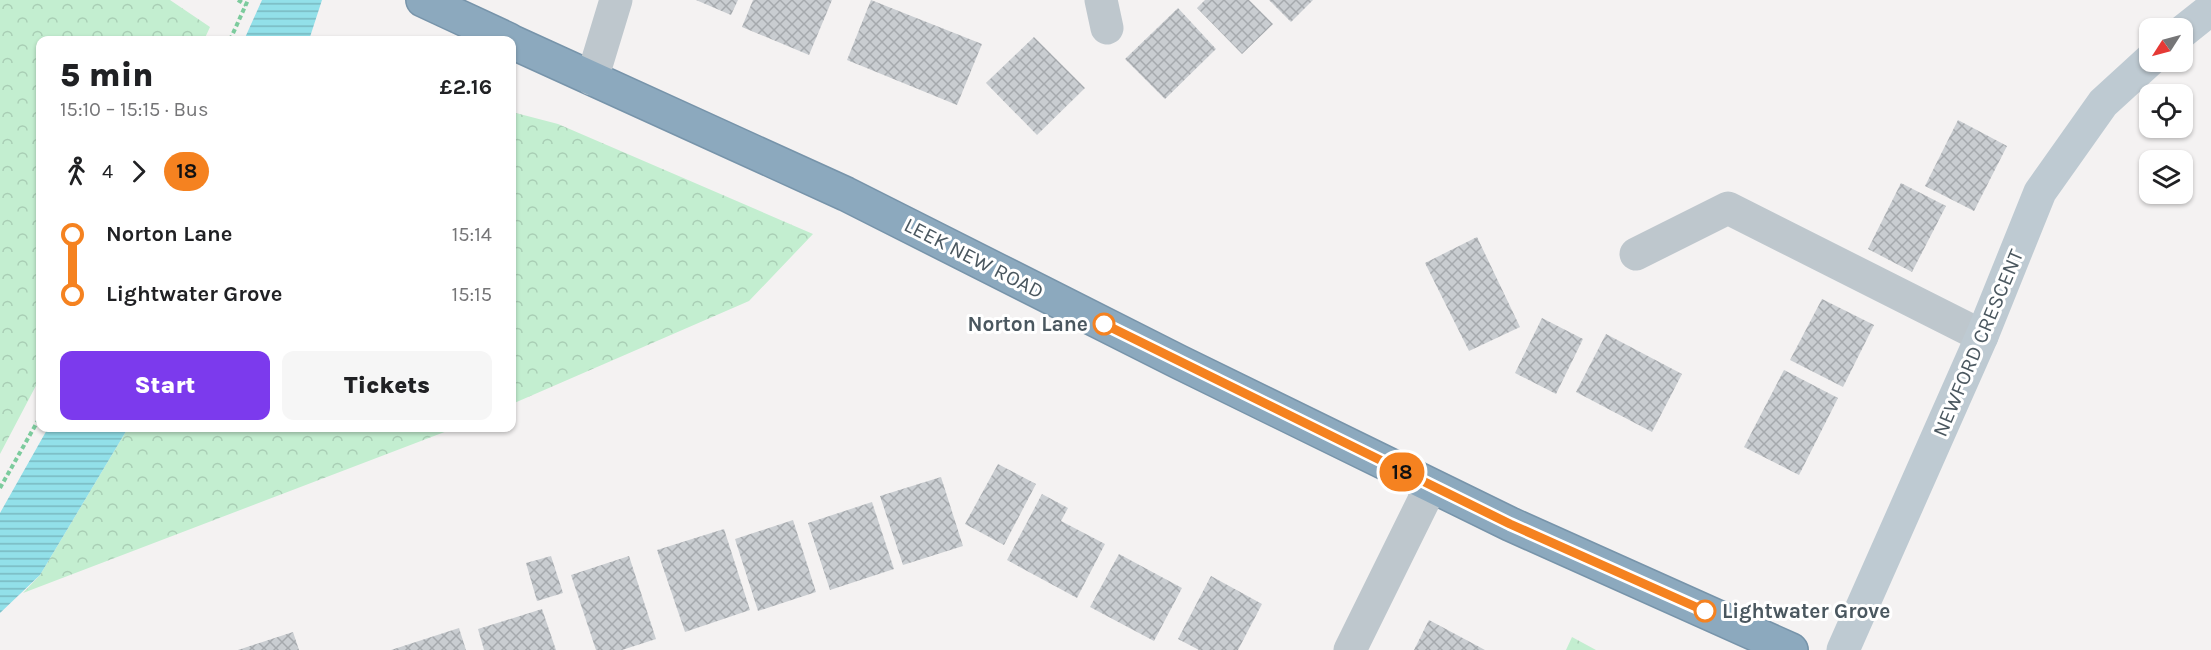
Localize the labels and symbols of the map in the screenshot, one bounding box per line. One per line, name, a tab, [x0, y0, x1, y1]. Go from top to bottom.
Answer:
north arrow	[2139, 18, 2193, 72]
street label: LEEK NEW ROAD	[900, 212, 1048, 304]
street label: NEWFORD CRESCENT	[1928, 245, 2029, 440]
place label: Norton Lane	[967, 312, 1088, 336]
marker: Norton Lane	[1093, 313, 1115, 335]
line badge: 18	[1375, 452, 1429, 492]
place label: Lightwater Grove	[1722, 599, 1890, 623]
marker: Lightwater Grove	[1694, 600, 1716, 622]

